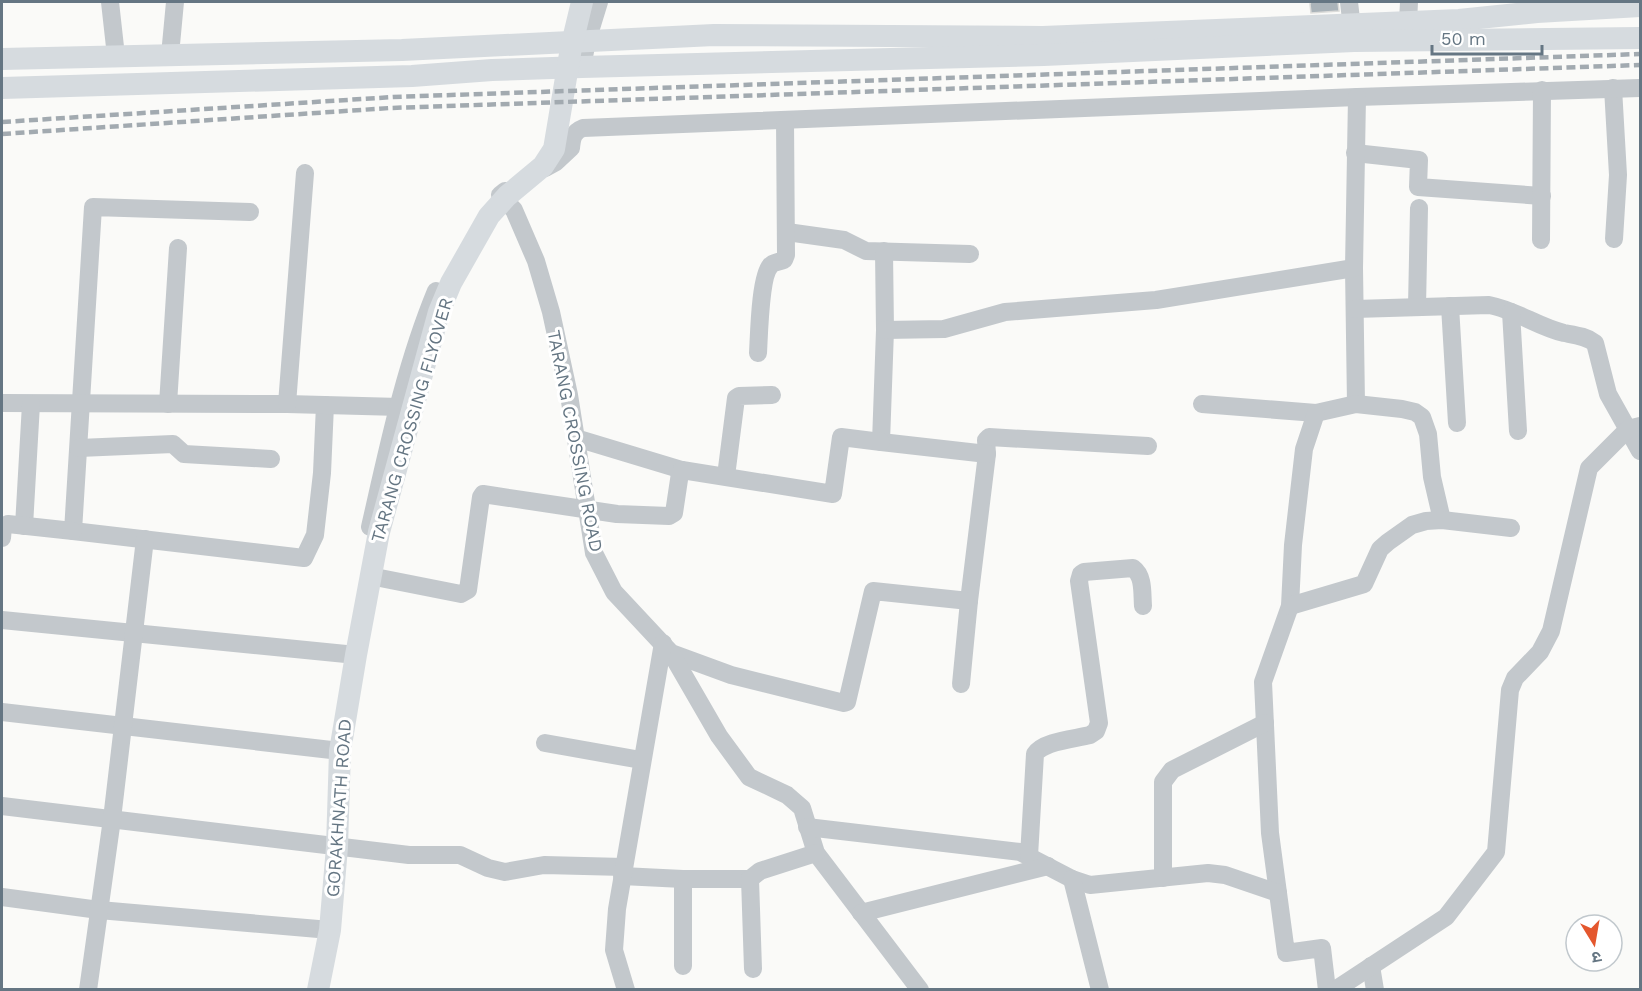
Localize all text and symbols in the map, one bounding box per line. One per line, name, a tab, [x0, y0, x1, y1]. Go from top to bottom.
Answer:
scale bar	[1432, 18, 1542, 56]
text: 50 m	[1441, 28, 1486, 49]
street label: TARANG CROSSING FLYOVER	[366, 295, 457, 545]
street label: TARANG CROSSING ROAD	[544, 328, 607, 554]
street label: GORAKHNATH ROAD	[322, 718, 355, 898]
north arrow	[1564, 913, 1624, 973]
text: उ	[1590, 947, 1603, 968]

